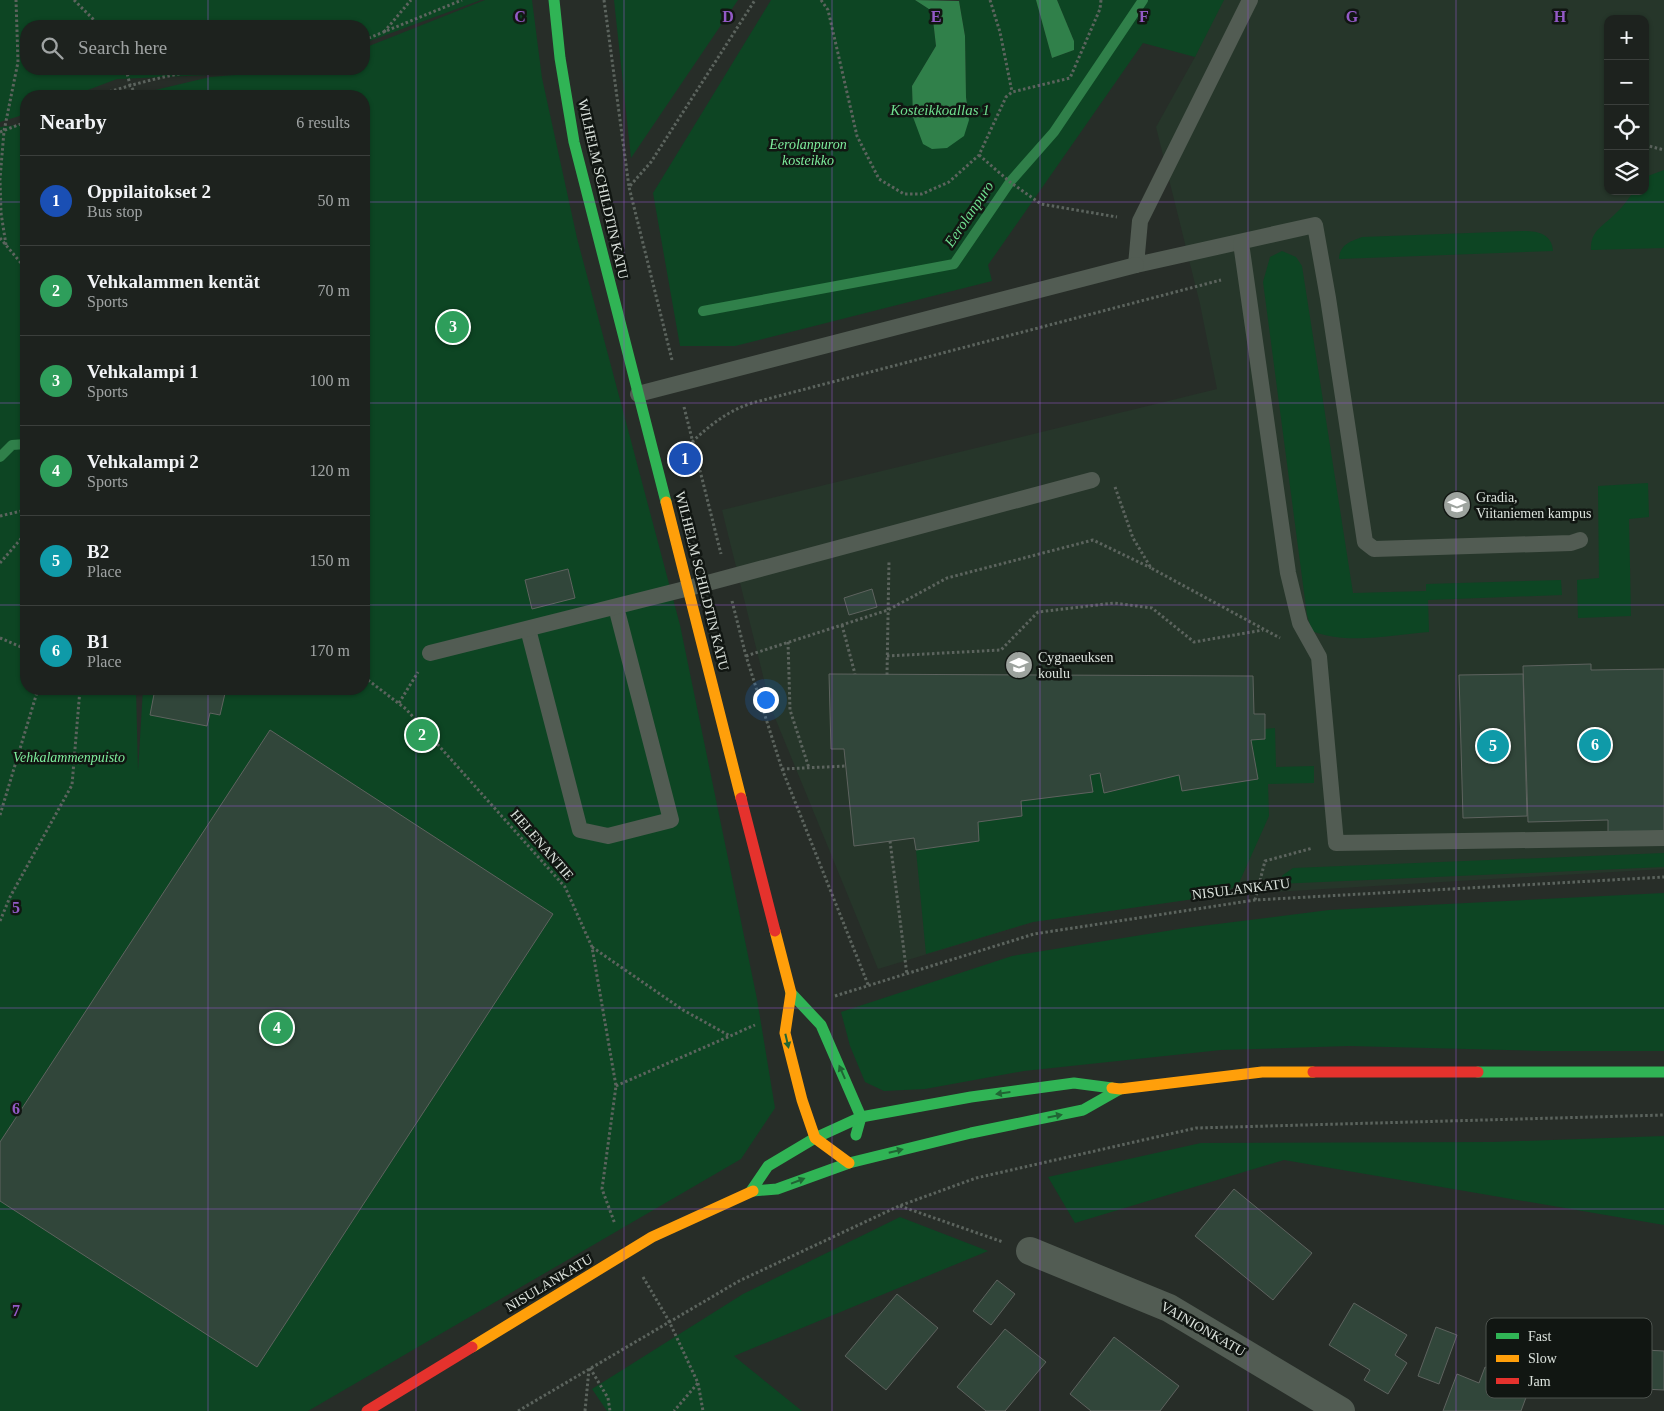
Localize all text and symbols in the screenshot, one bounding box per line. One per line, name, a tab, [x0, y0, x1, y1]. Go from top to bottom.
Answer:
text: C	[514, 8, 526, 25]
text: D	[722, 8, 734, 25]
text: E	[931, 8, 941, 25]
text: F	[1139, 8, 1149, 25]
text: G	[1346, 8, 1359, 25]
text: H	[1554, 8, 1567, 25]
map controls	[1604, 15, 1649, 195]
button: +	[1604, 15, 1649, 60]
search box	[20, 20, 370, 75]
icon: search	[38, 34, 66, 62]
text: Search here	[78, 37, 167, 58]
button: −	[1604, 60, 1649, 105]
street label: WILHELM SCHILDTIN KATU	[575, 98, 631, 280]
water label: Kosteikkoallas 1	[889, 102, 990, 118]
button: locate	[1604, 105, 1649, 150]
text: Nearby	[40, 110, 107, 134]
text: 6 results	[296, 114, 350, 131]
park label: Eerolanpuron kosteikko	[768, 137, 847, 168]
button: layers	[1604, 150, 1649, 195]
water label: Eerolanpuro	[941, 178, 997, 251]
text: Oppilaitokset 2	[87, 181, 211, 202]
text: 1	[52, 192, 60, 209]
text: 50 m	[318, 192, 350, 209]
text: Bus stop	[87, 203, 143, 220]
text: Vehkalammen kentät	[87, 271, 260, 292]
text: 2	[52, 282, 60, 299]
text: 70 m	[318, 282, 350, 299]
text: Sports	[87, 293, 128, 310]
pin: 3	[437, 308, 469, 346]
text: Vehkalampi 1	[87, 361, 199, 382]
text: 3	[52, 372, 60, 389]
text: 100 m	[310, 372, 350, 389]
text: Sports	[87, 383, 128, 400]
pin: 1	[669, 440, 701, 478]
text: Vehkalampi 2	[87, 451, 199, 472]
text: 4	[52, 462, 60, 479]
text: 120 m	[310, 462, 350, 479]
text: Sports	[87, 473, 128, 490]
street label: WILHELM SCHILDTIN KATU	[672, 490, 732, 672]
school or university icon: Gradia, Viitaniemen kampus	[1442, 490, 1472, 520]
place label: Gradia, Viitaniemen kampus	[1476, 490, 1591, 521]
text: B2	[87, 541, 109, 562]
text: 5	[52, 552, 60, 569]
text: 150 m	[310, 552, 350, 569]
text: Place	[87, 563, 122, 580]
text: B1	[87, 631, 109, 652]
text: 6	[52, 642, 60, 659]
text: 170 m	[310, 642, 350, 659]
school or university icon: Cygnaeuksen koulu	[1004, 650, 1034, 680]
place label: Cygnaeuksen koulu	[1038, 650, 1113, 681]
text: Place	[87, 653, 122, 670]
your location	[753, 687, 779, 713]
pin: 2	[406, 716, 438, 754]
pin: 6	[1579, 726, 1611, 764]
pin: 5	[1477, 727, 1509, 765]
park label: Vehkalammenpuisto	[13, 750, 125, 765]
street label: HELENANTIE	[508, 807, 576, 883]
street label: NISULANKATU	[1191, 876, 1291, 902]
text: 5	[12, 899, 20, 916]
pin: 4	[261, 1009, 293, 1047]
one-way arrow	[783, 1034, 791, 1049]
one-way arrow	[837, 1065, 845, 1079]
one-way arrow	[994, 1089, 1010, 1097]
text: 6	[12, 1100, 20, 1117]
one-way arrow	[1047, 1111, 1063, 1119]
one-way arrow	[889, 1147, 904, 1155]
one-way arrow	[791, 1177, 806, 1184]
street label: NISULANKATU	[503, 1251, 595, 1315]
street label: VAINIONKATU	[1158, 1299, 1248, 1359]
text: 7	[12, 1302, 20, 1319]
legend	[1486, 1318, 1652, 1398]
text: Fast	[1528, 1329, 1551, 1344]
text: Slow	[1528, 1351, 1558, 1366]
text: Jam	[1528, 1374, 1551, 1389]

